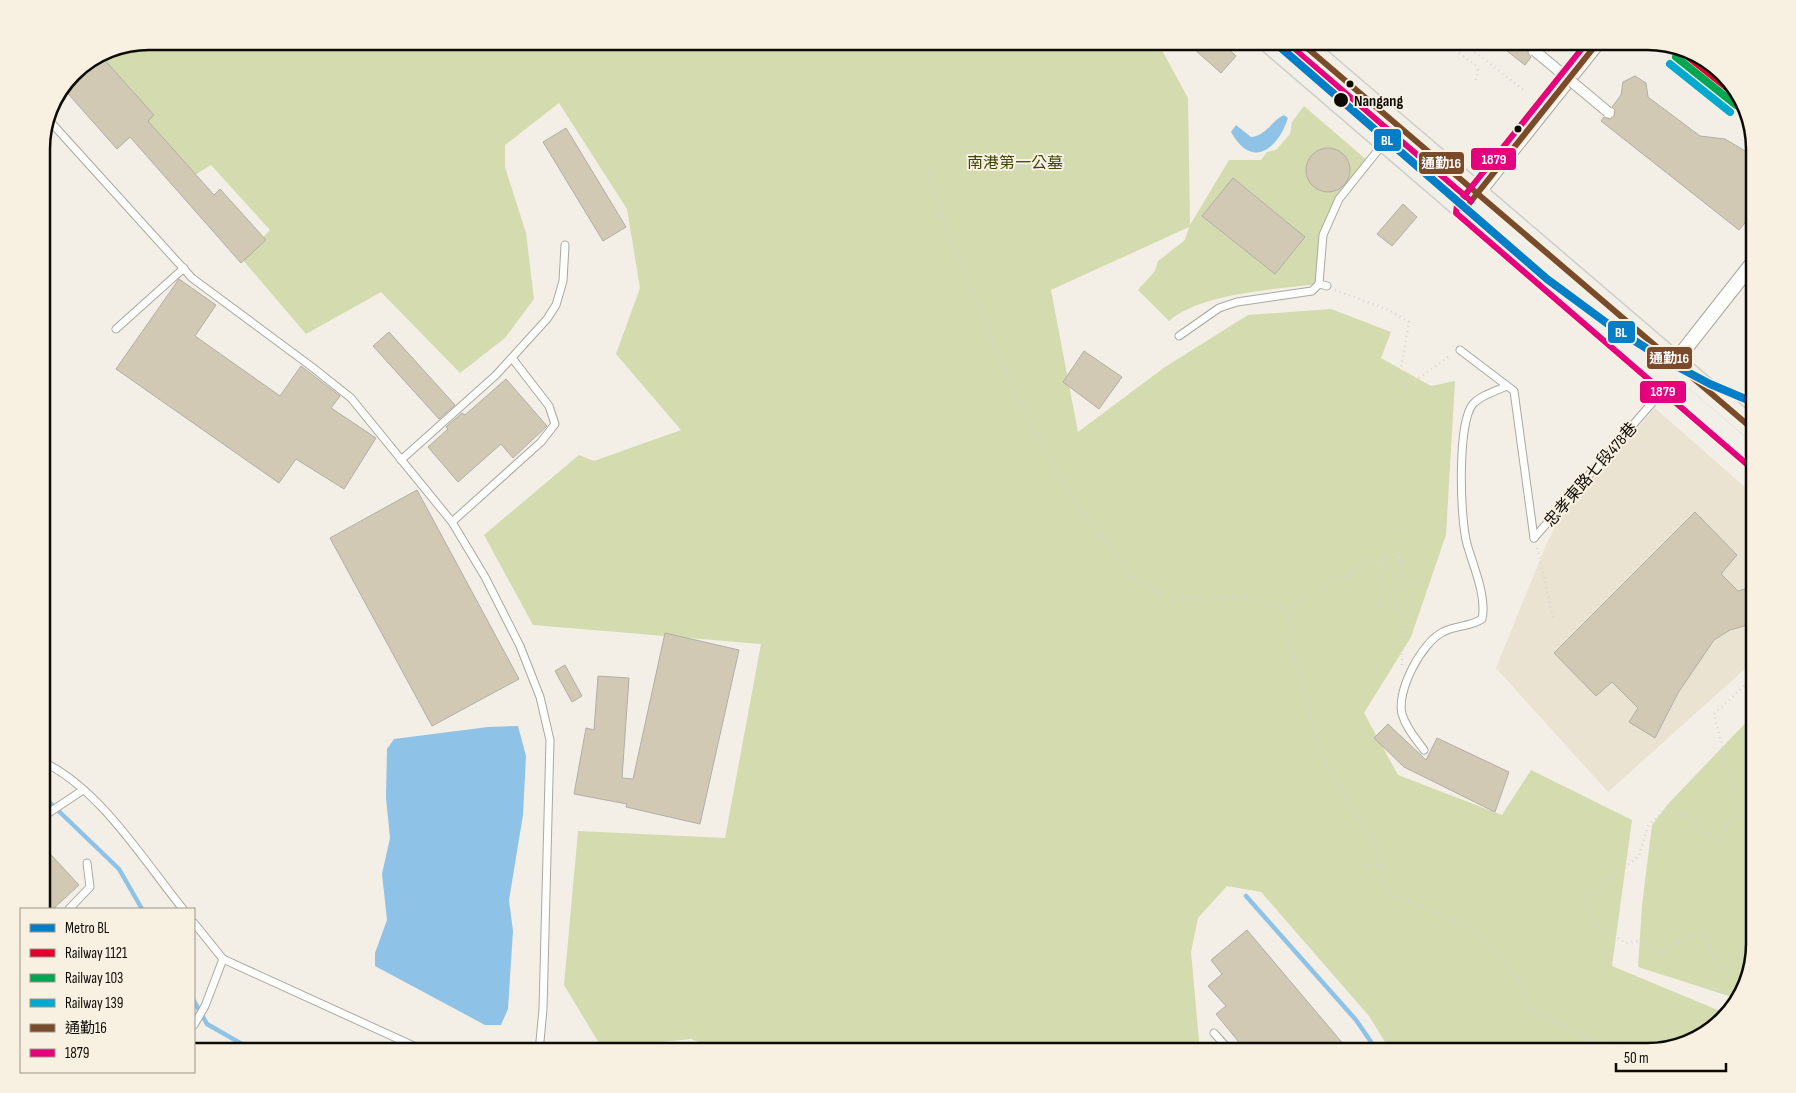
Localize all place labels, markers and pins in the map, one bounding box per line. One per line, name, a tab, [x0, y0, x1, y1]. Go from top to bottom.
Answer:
unlabelled marker	[1345, 79, 1355, 89]
marker: Nangang	[1332, 91, 1350, 109]
place label: Nangang	[1354, 92, 1403, 111]
unlabelled marker	[1513, 124, 1523, 134]

